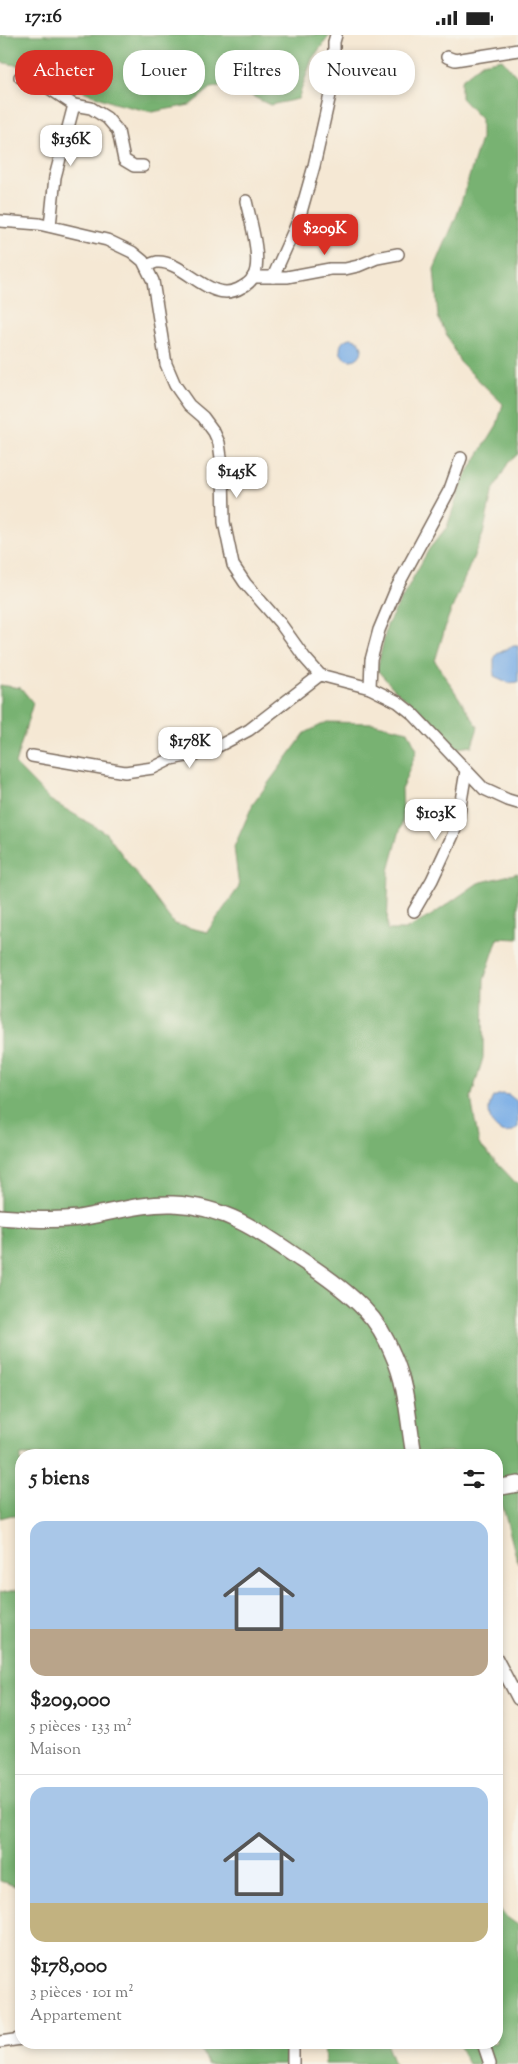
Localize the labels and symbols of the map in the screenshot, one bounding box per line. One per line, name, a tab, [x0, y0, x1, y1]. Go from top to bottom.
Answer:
pin: $136K	[36, 125, 106, 167]
pin: $209K	[290, 213, 360, 256]
pin: $145K	[202, 457, 272, 499]
pin: $178K	[155, 727, 225, 769]
pin: $103K	[401, 799, 471, 841]

